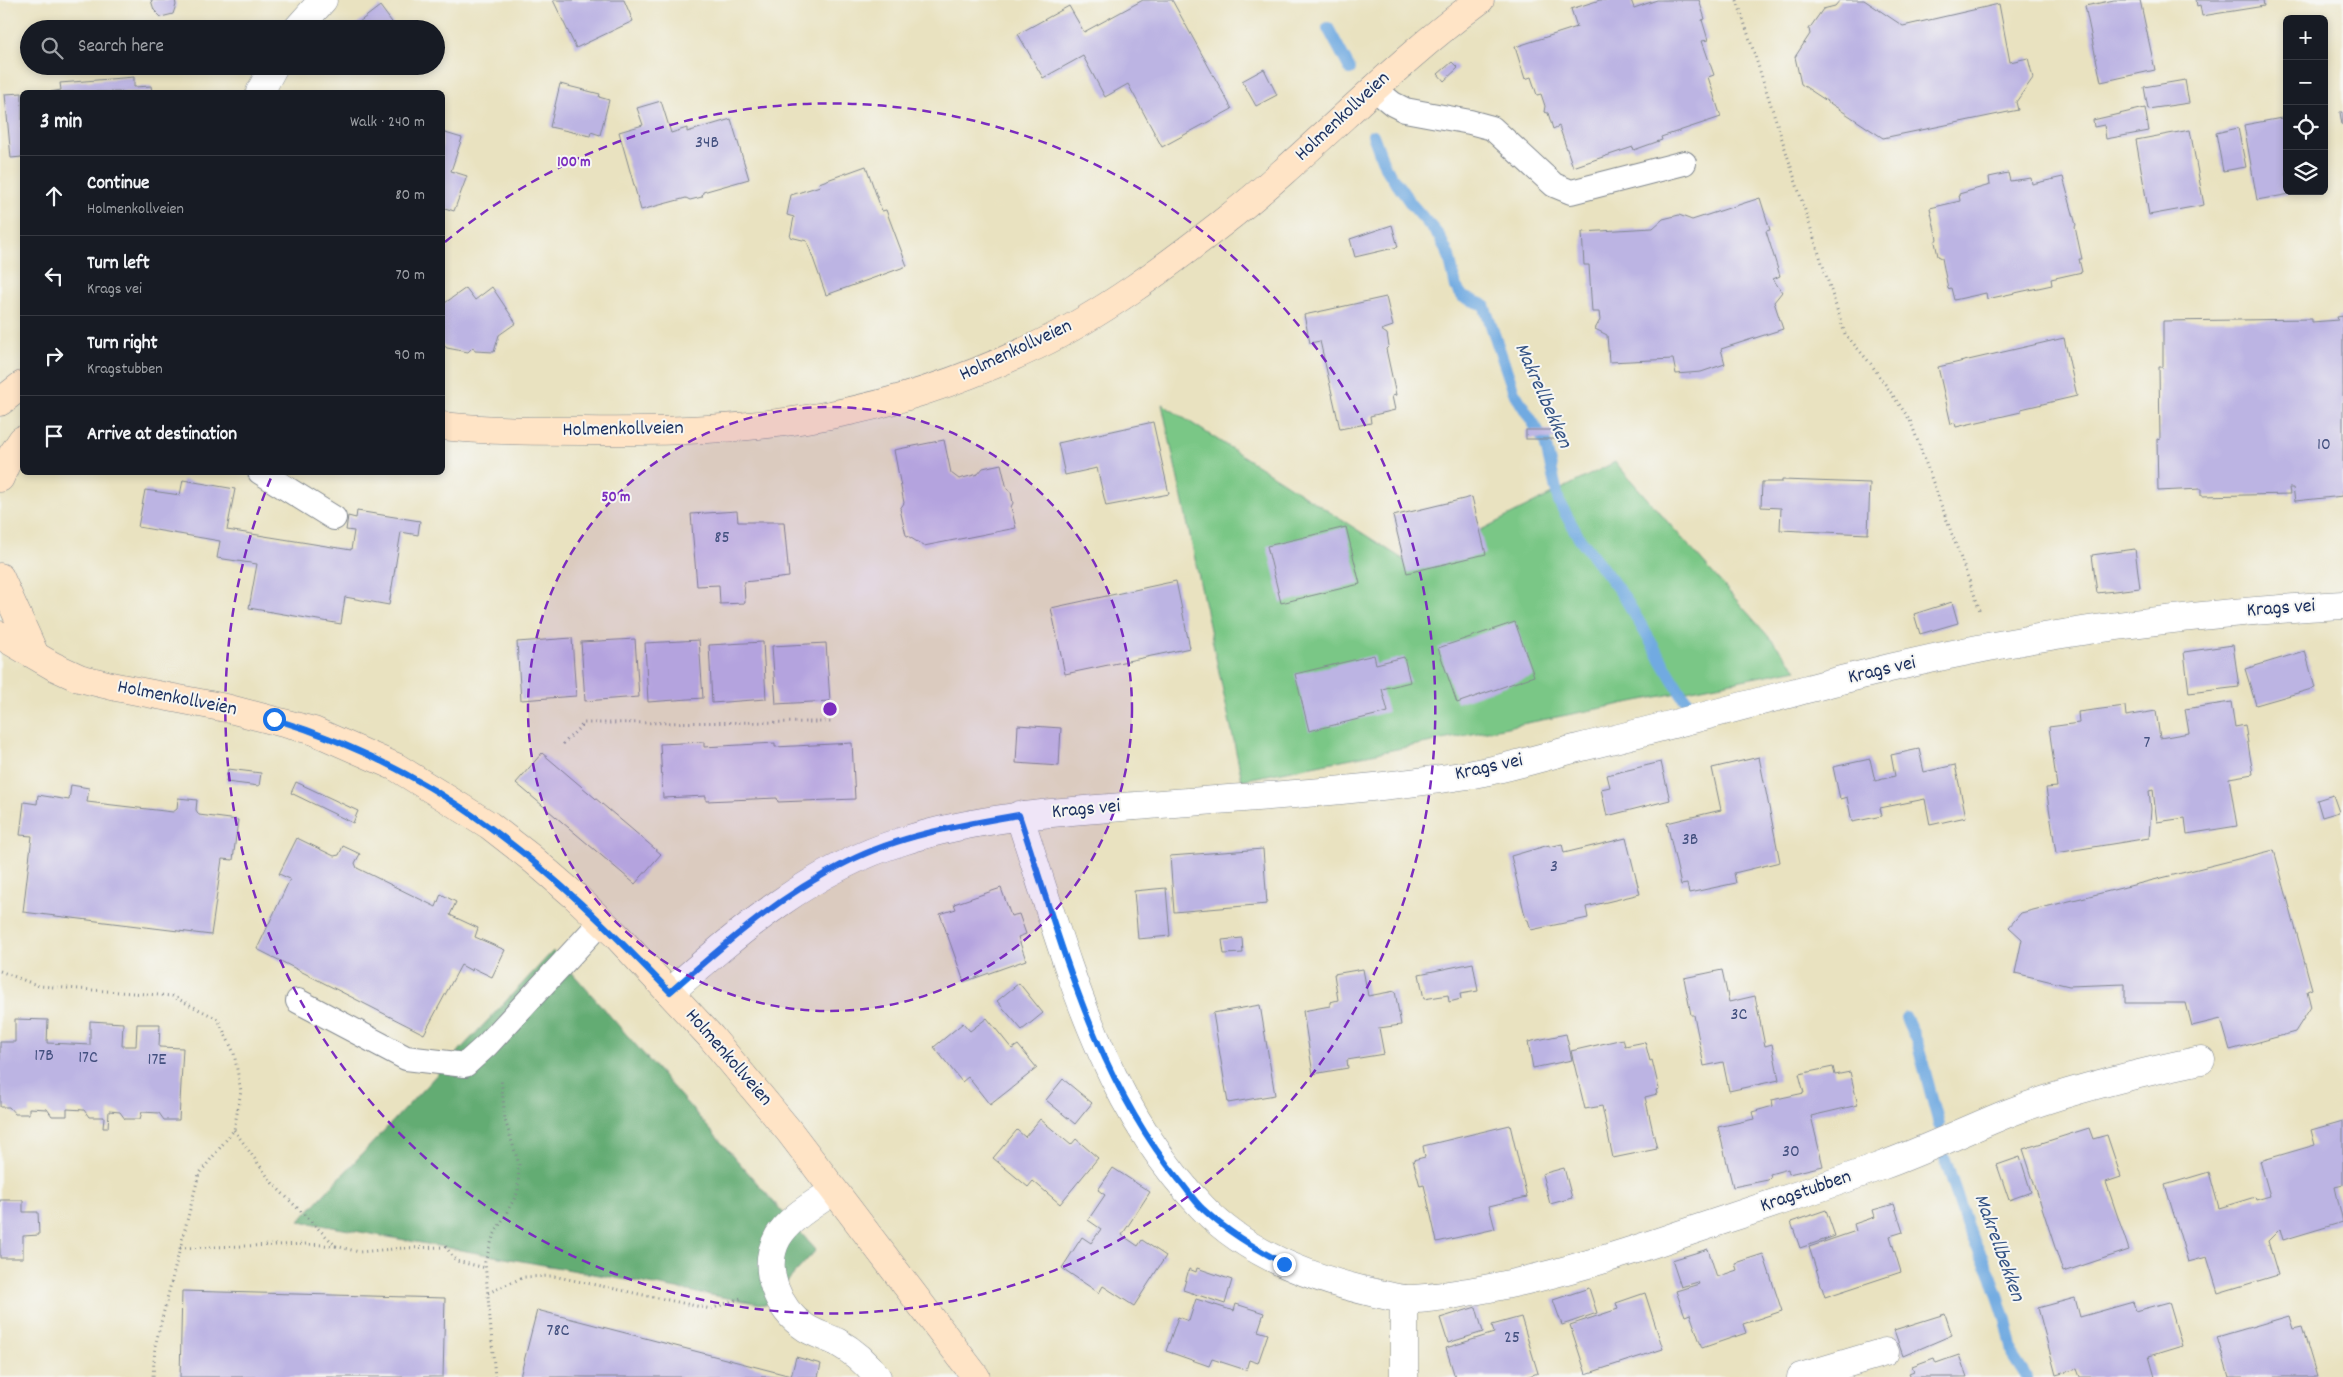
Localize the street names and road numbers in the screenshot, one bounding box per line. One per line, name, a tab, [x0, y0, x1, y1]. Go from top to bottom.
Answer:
street label: Holmenkollveien	[1289, 65, 1397, 169]
street label: Holmenkollveien	[955, 313, 1077, 389]
street label: Holmenkollveien	[562, 415, 684, 445]
street label: Krags vei	[2246, 593, 2317, 625]
street label: Krags vei	[1845, 650, 1919, 692]
street label: Holmenkollveien	[115, 674, 239, 724]
street label: Krags vei	[1453, 747, 1526, 789]
street label: Krags vei	[1051, 793, 1122, 827]
street label: Holmenkollveien	[678, 1003, 778, 1113]
street label: Kragstubben	[1757, 1163, 1855, 1221]

